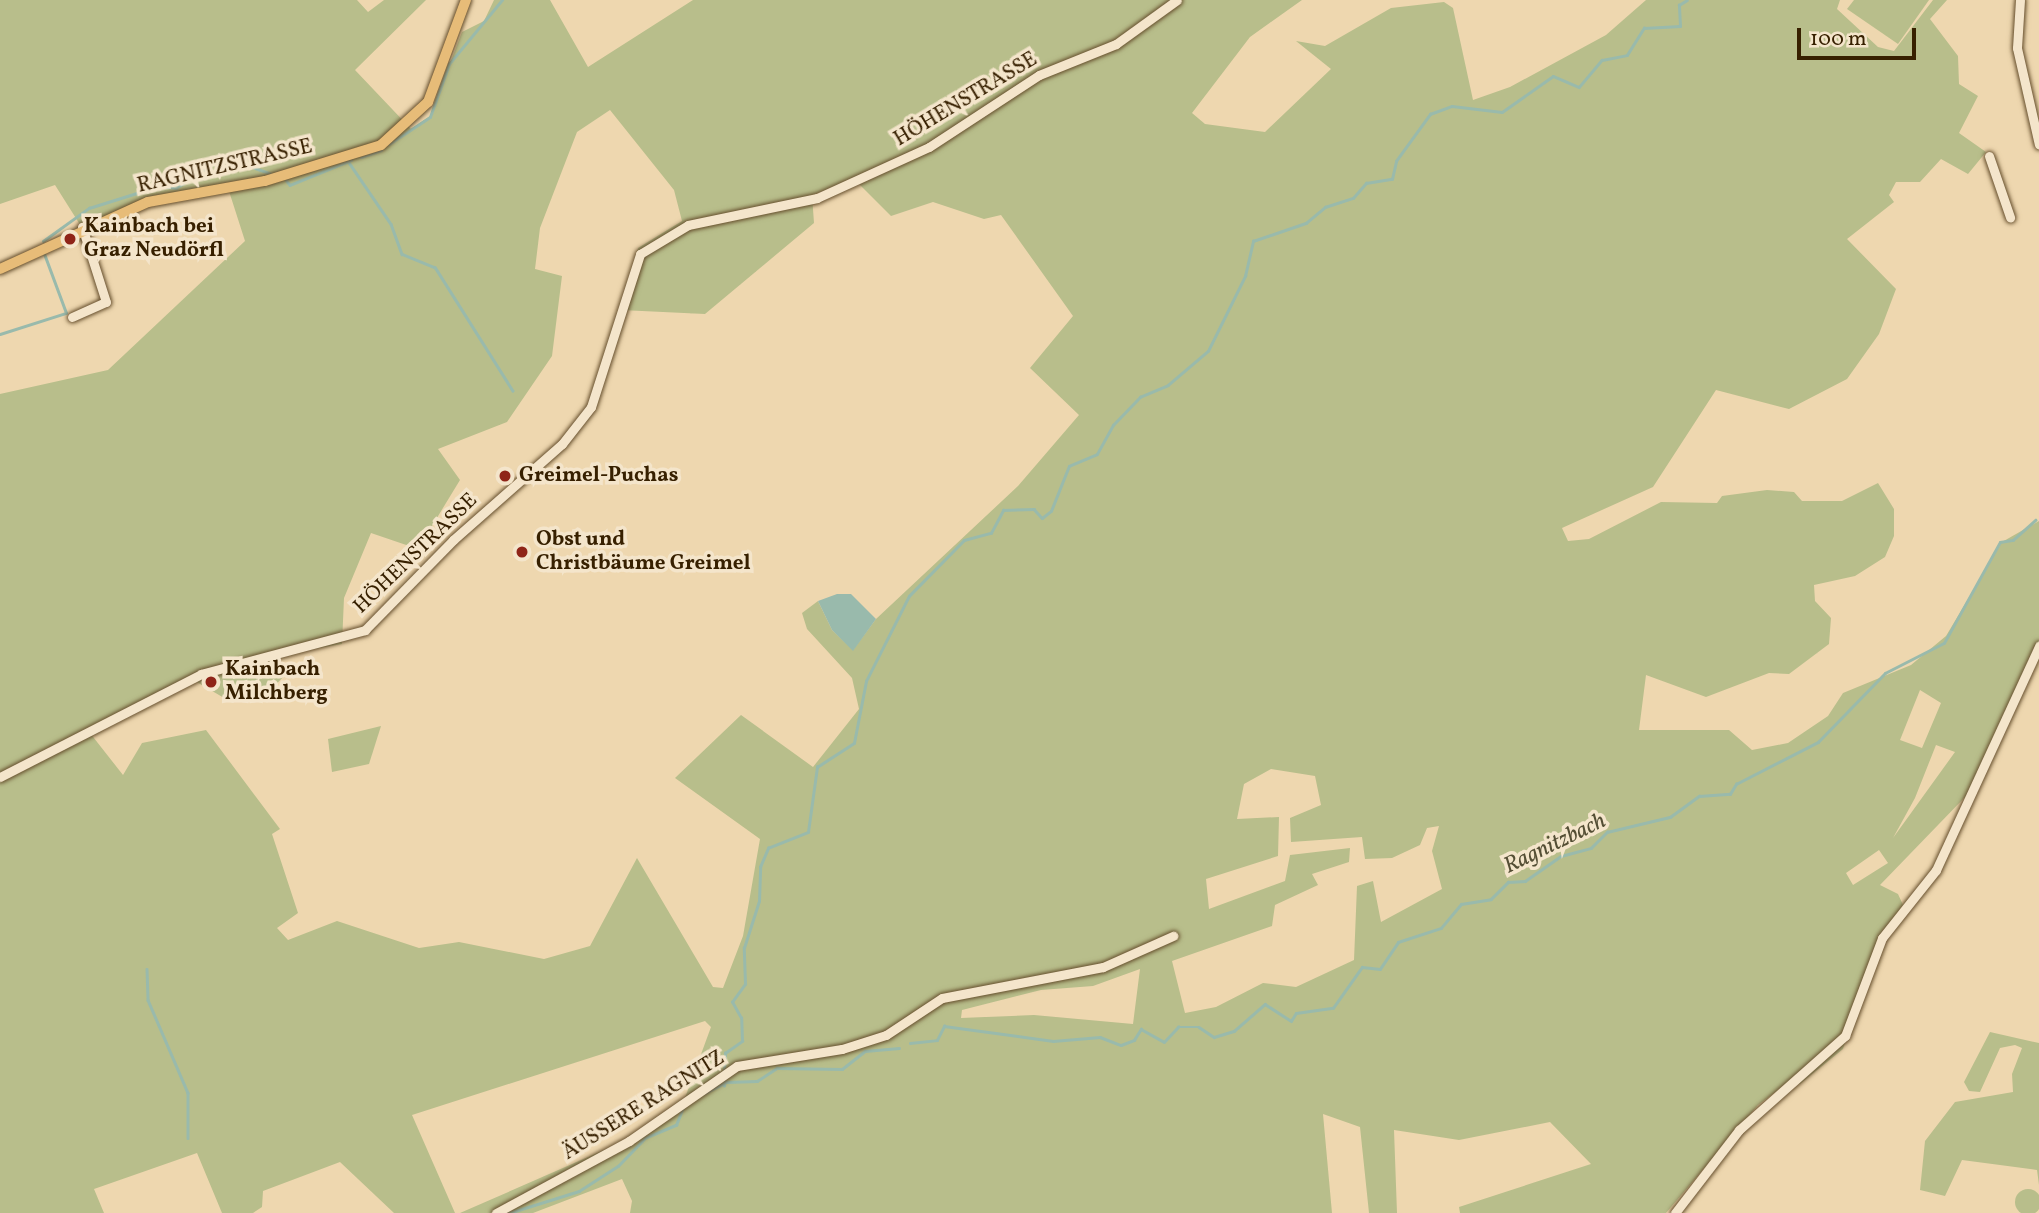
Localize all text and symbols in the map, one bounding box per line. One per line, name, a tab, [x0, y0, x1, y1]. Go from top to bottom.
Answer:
scale bar	[1801, 14, 1920, 58]
text: 100 m	[1810, 25, 1867, 54]
street label: HÖHENSTRASSE	[890, 47, 1042, 153]
street label: RAGNITZSTRASSE	[135, 135, 315, 199]
place label: Kainbach bei Graz Neudörfl	[84, 214, 224, 264]
marker: Kainbach bei Graz Neudörfl	[62, 231, 78, 247]
place label: Greimel-Puchas	[519, 463, 678, 489]
marker: Greimel-Puchas	[497, 468, 513, 484]
street label: HÖHENSTRASSE	[349, 488, 483, 620]
place label: Obst und Christbäume Greimel	[536, 527, 751, 577]
marker: Obst und Christbäume Greimel	[514, 544, 530, 560]
place label: Kainbach Milchberg	[225, 657, 328, 707]
marker: Kainbach Milchberg	[203, 674, 219, 690]
water label: Ragnitzbach	[1499, 807, 1611, 881]
street label: ÄUSSERE RAGNITZ	[558, 1046, 730, 1166]

